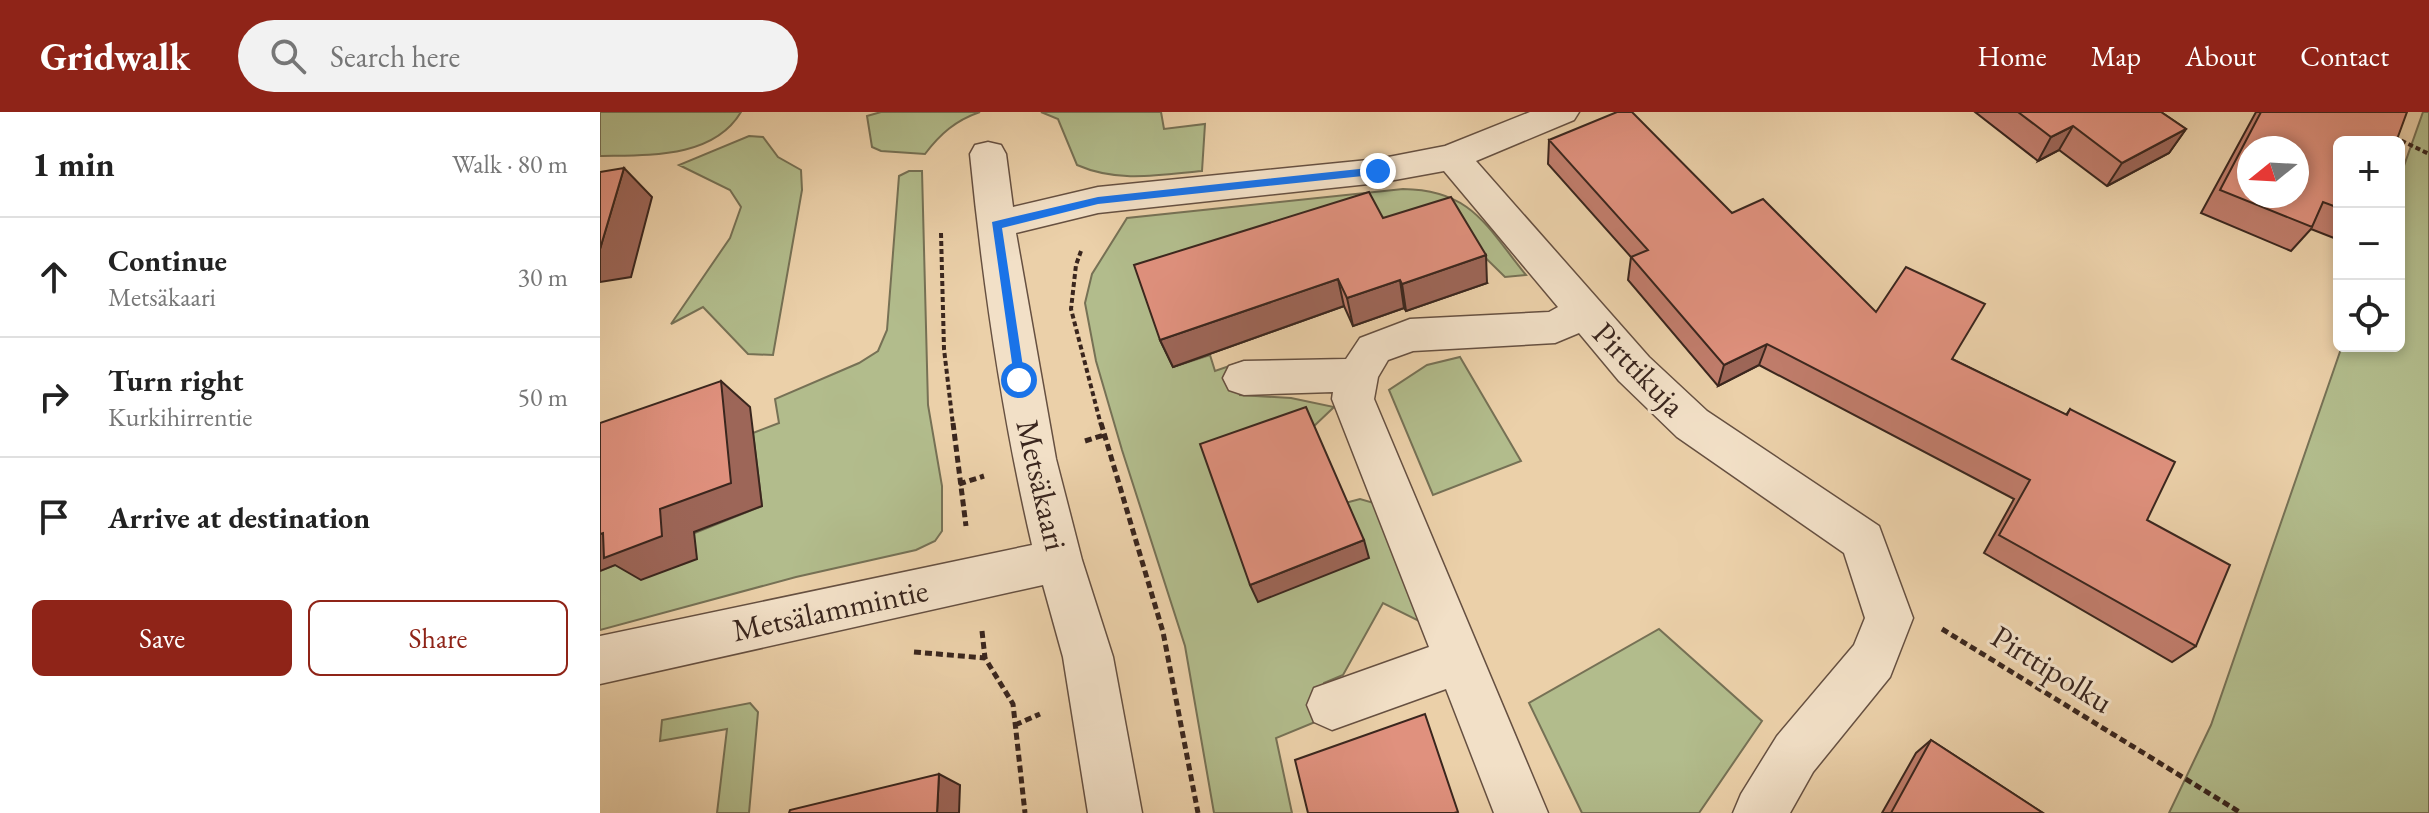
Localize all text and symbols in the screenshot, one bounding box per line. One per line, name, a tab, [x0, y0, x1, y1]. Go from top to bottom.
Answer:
search box	[238, 20, 798, 92]
text: Gridwalk	[40, 32, 190, 81]
icon: search	[266, 34, 310, 78]
text: Search here	[330, 37, 460, 76]
text: Home	[1977, 38, 2047, 74]
text: Map	[2091, 38, 2141, 74]
text: About	[2185, 38, 2256, 74]
text: Contact	[2300, 38, 2389, 74]
north arrow	[2237, 136, 2309, 208]
map controls	[2333, 136, 2405, 352]
button: +	[2333, 136, 2405, 208]
text: 1 min	[32, 142, 115, 186]
text: Walk · 80 m	[452, 147, 568, 181]
route end	[1360, 153, 1396, 189]
button: −	[2333, 208, 2405, 280]
text: Continue	[108, 241, 227, 280]
icon: ahead	[32, 255, 76, 299]
text: 30 m	[518, 260, 568, 294]
text: Metsäkaari	[108, 280, 216, 314]
button: locate	[2333, 280, 2405, 352]
street label: Pirttikuja	[1584, 313, 1695, 425]
text: Turn right	[108, 361, 244, 400]
route start	[1001, 362, 1037, 398]
icon: right	[32, 375, 76, 419]
text: 50 m	[518, 380, 568, 414]
text: Kurkihirrentie	[108, 400, 252, 434]
street label: Metsäkaari	[1007, 416, 1077, 555]
icon: arrive	[32, 495, 76, 539]
text: Arrive at destination	[108, 498, 370, 537]
street label: Metsälammintie	[728, 569, 932, 651]
button: Save	[32, 600, 292, 676]
button: Share	[308, 600, 568, 676]
street label: Pirttipolku	[1983, 615, 2121, 723]

